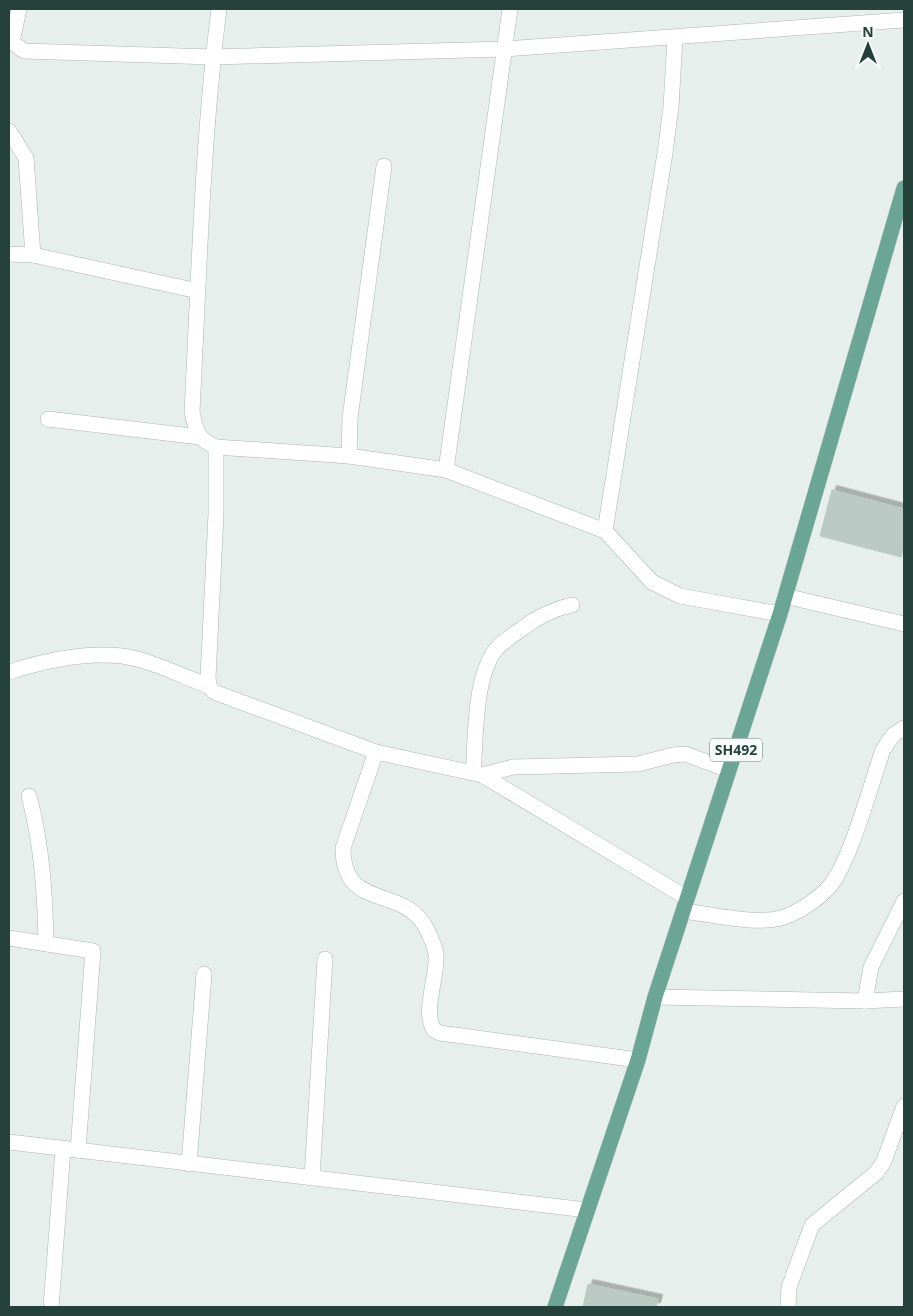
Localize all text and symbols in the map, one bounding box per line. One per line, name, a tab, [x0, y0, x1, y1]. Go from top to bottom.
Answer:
north arrow	[843, 20, 893, 70]
text: N	[862, 22, 874, 41]
road number: SH492	[710, 738, 762, 762]

